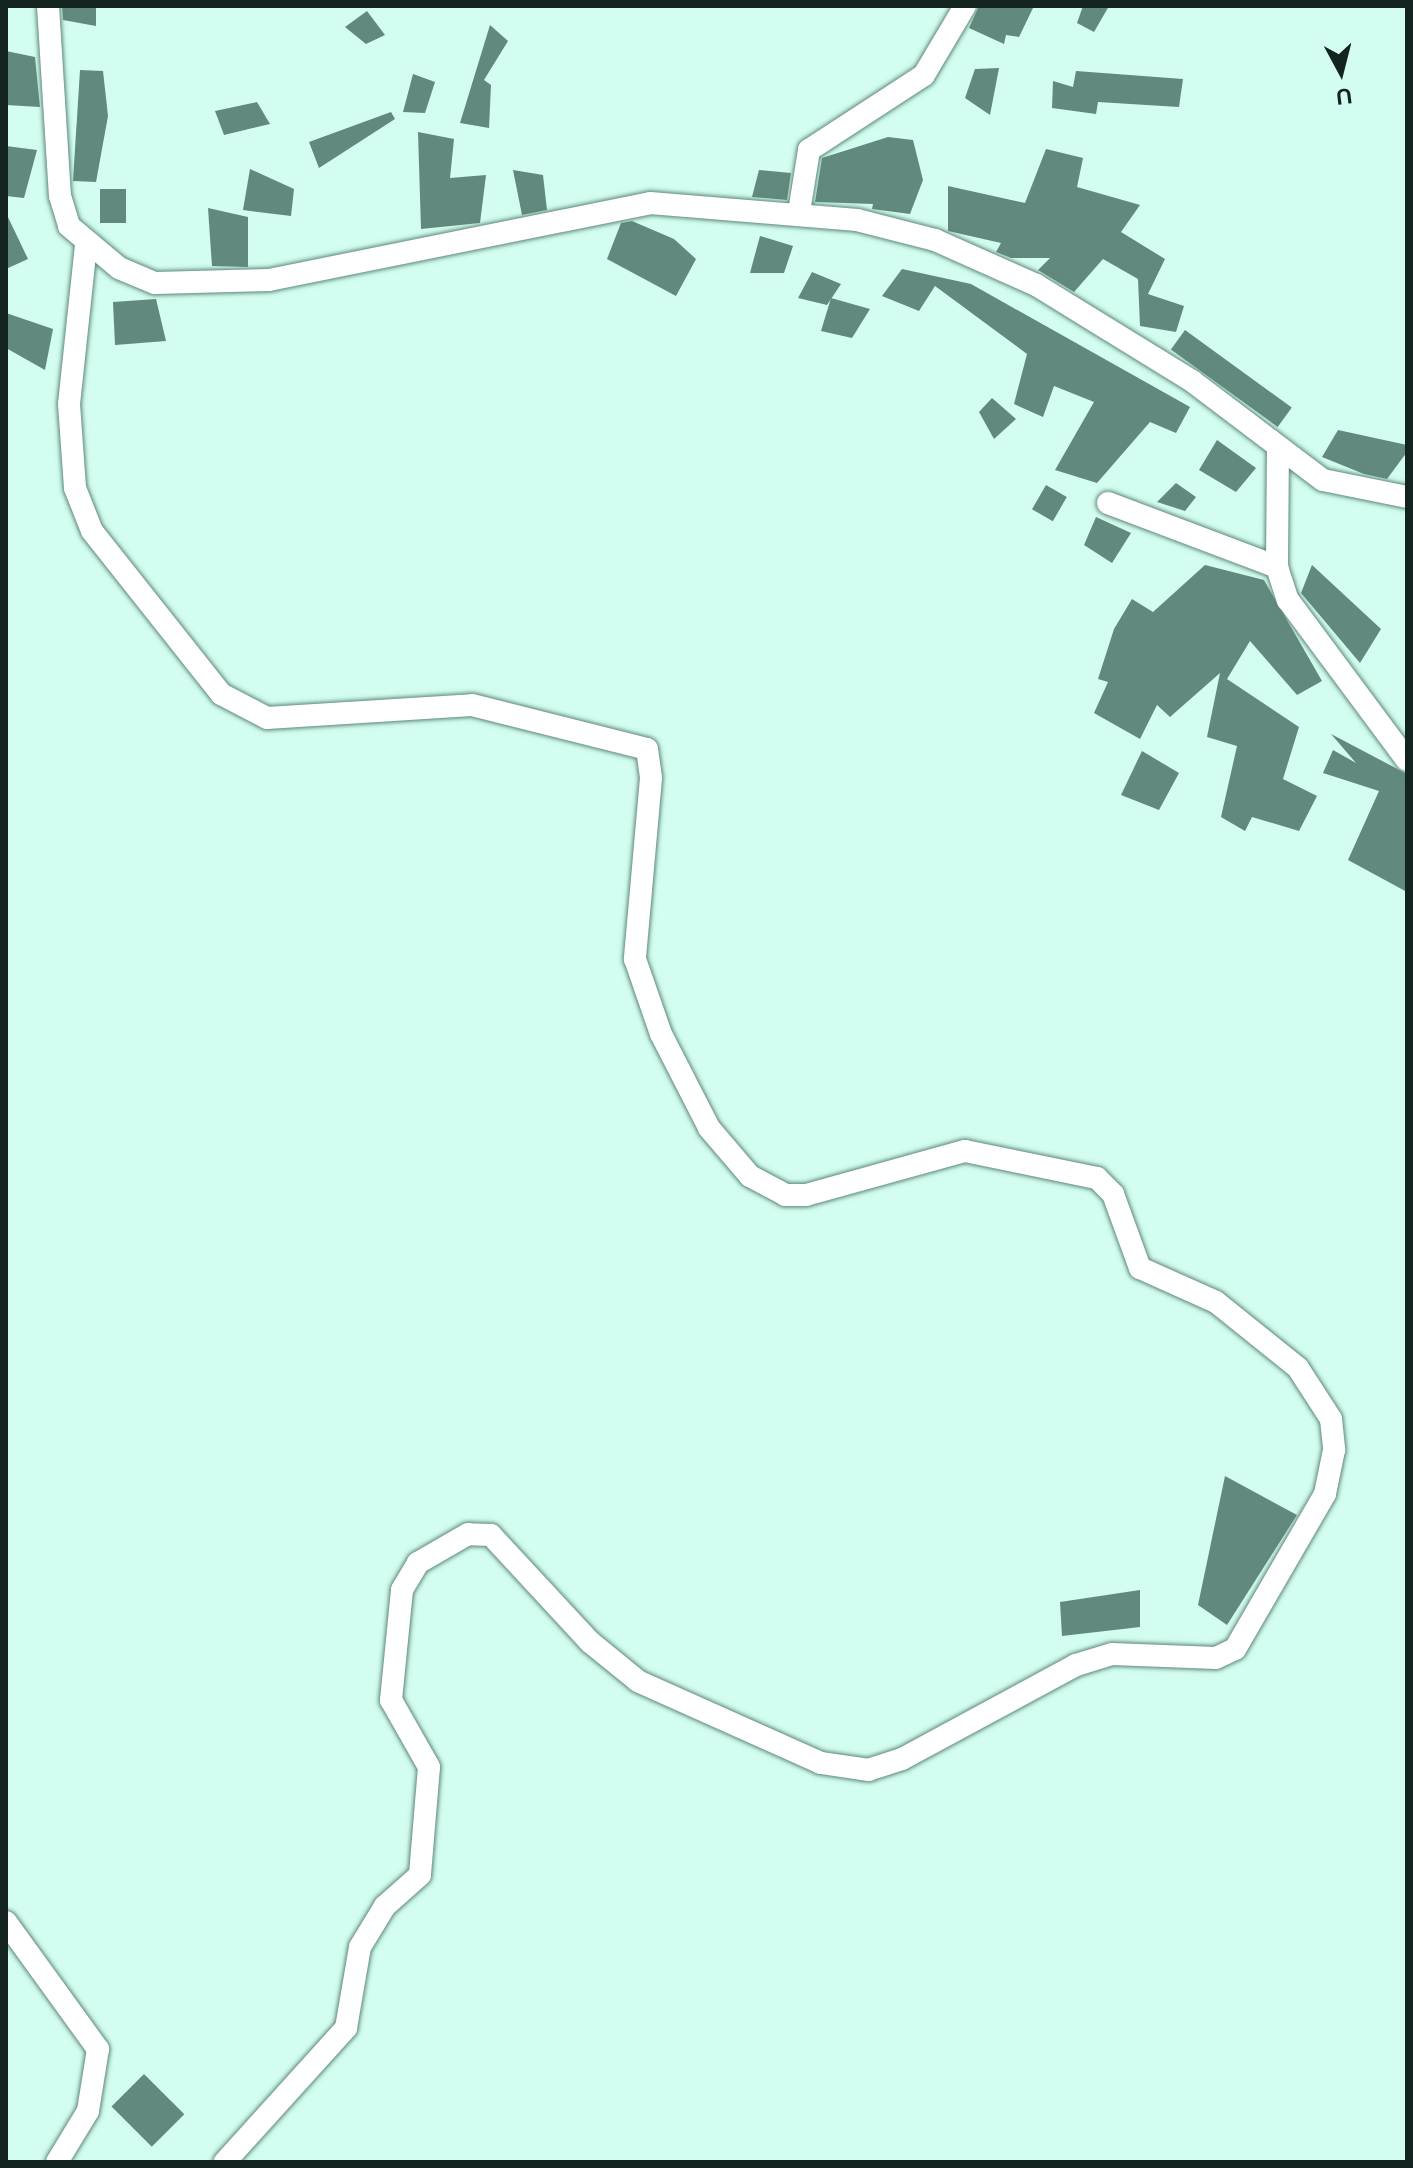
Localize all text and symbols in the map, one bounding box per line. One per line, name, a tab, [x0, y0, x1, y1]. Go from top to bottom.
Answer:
north arrow	[1301, 32, 1381, 112]
text: U	[1335, 83, 1353, 110]

